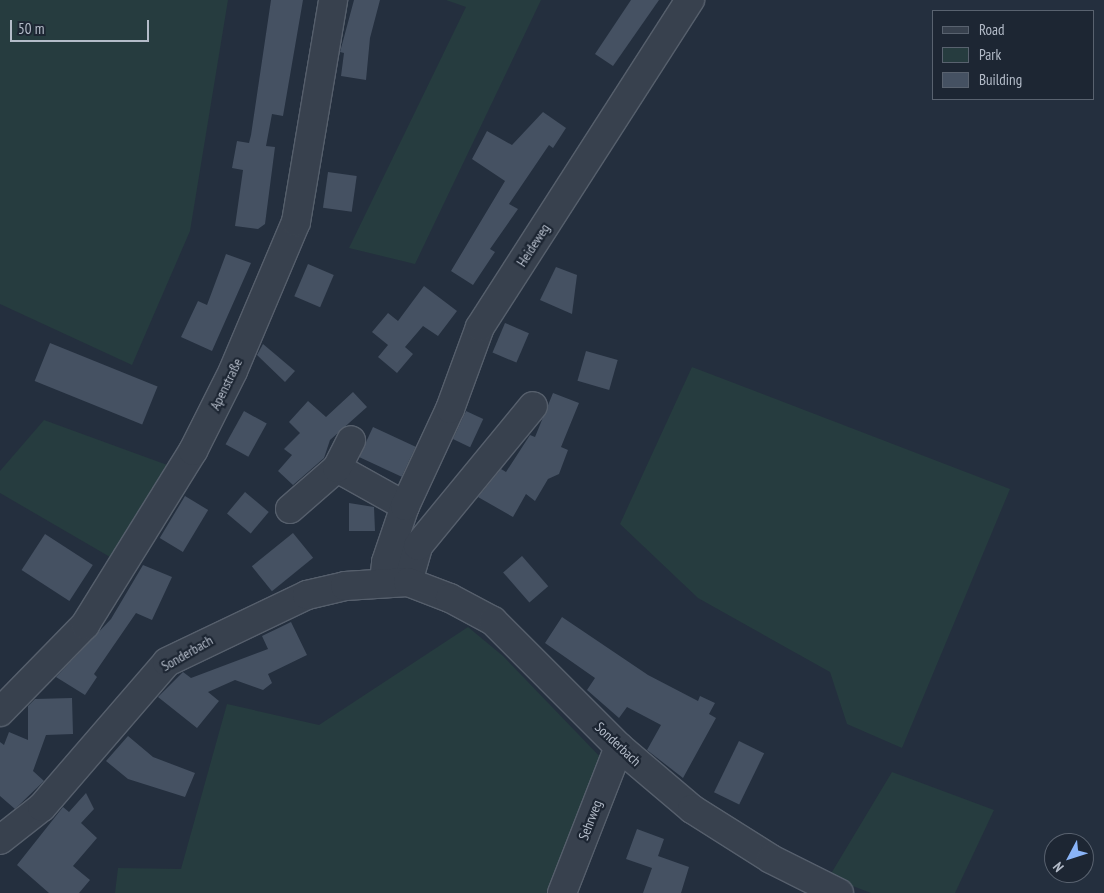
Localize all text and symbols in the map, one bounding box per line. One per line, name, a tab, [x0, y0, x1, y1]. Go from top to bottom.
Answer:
scale bar	[12, 10, 151, 42]
legend	[932, 10, 1094, 100]
text: 50 m	[18, 19, 44, 38]
text: Road	[979, 20, 1005, 39]
text: Park	[979, 45, 1001, 64]
text: Building	[979, 70, 1022, 89]
street label: Heideweg	[513, 220, 553, 270]
street label: Apenstraße	[206, 355, 246, 413]
street label: Sonderbach	[158, 632, 216, 674]
street label: Sonderbach	[592, 719, 644, 769]
street label: Sehrweg	[575, 798, 605, 842]
north arrow	[1044, 833, 1094, 883]
text: N	[1049, 858, 1068, 876]

